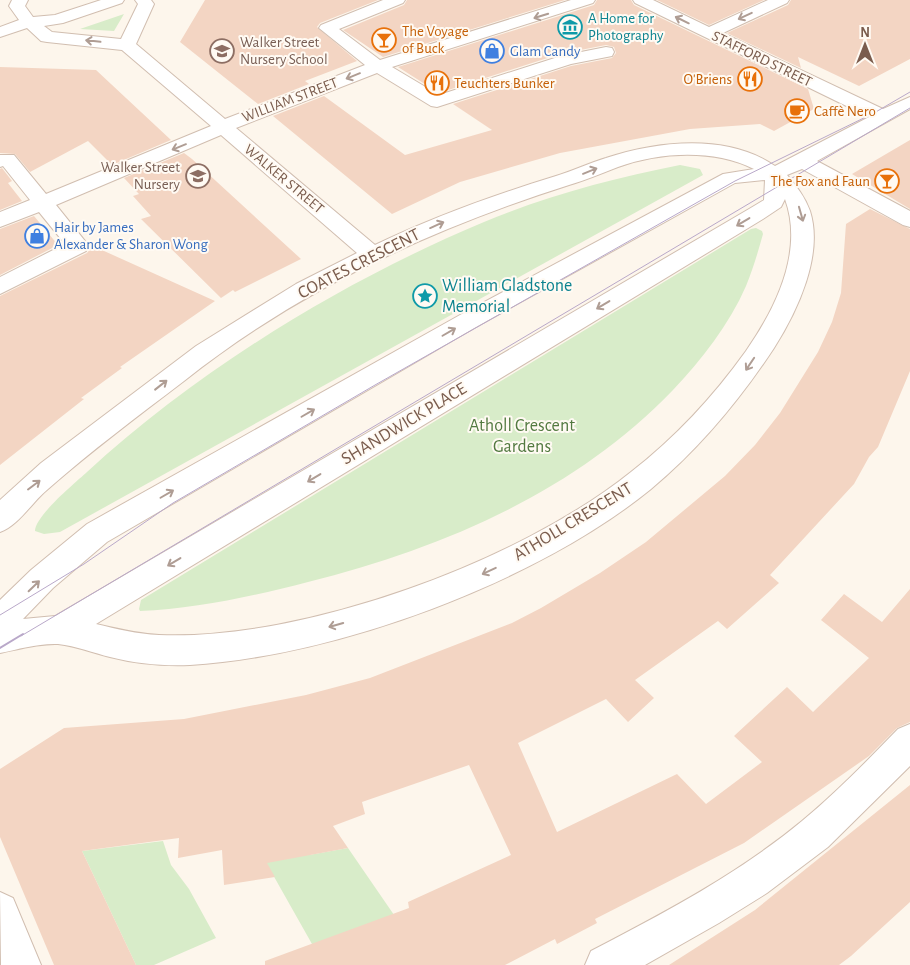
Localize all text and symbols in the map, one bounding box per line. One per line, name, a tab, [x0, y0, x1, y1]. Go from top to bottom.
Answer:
one-way arrow	[534, 11, 550, 21]
place label: A Home for Photography	[588, 11, 664, 43]
one-way arrow	[738, 12, 753, 22]
museum icon: A Home for Photography	[557, 14, 583, 40]
one-way arrow	[675, 15, 690, 24]
north arrow	[840, 20, 890, 70]
place label: The Voyage of Buck	[402, 24, 469, 56]
text: N	[860, 26, 870, 40]
bar icon: The Voyage of Buck	[371, 27, 397, 53]
street label: STAFFORD STREET	[710, 28, 815, 90]
place label: Walker Street Nursery School	[240, 35, 328, 67]
one-way arrow	[85, 36, 101, 46]
school or university icon: Walker Street Nursery School	[209, 38, 235, 64]
shop icon: Glam Candy	[479, 38, 505, 64]
place label: Glam Candy	[510, 44, 581, 59]
restaurant icon: O'Briens	[737, 66, 763, 92]
restaurant icon: Teuchters Bunker	[424, 70, 450, 96]
one-way arrow	[346, 72, 361, 81]
place label: O'Briens	[684, 72, 732, 87]
street label: WILLIAM STREET	[240, 75, 341, 125]
place label: Teuchters Bunker	[454, 76, 555, 91]
cafe icon: Caffè Nero	[784, 98, 810, 124]
place label: Caffè Nero	[814, 104, 876, 119]
street label: WALKER STREET	[241, 142, 327, 217]
one-way arrow	[171, 144, 186, 153]
place label: Walker Street Nursery	[101, 160, 181, 192]
school or university icon: Walker Street Nursery	[185, 163, 211, 189]
one-way arrow	[582, 166, 598, 175]
bar icon: The Fox and Faun	[874, 168, 900, 194]
place label: The Fox and Faun	[771, 174, 870, 189]
one-way arrow	[796, 206, 806, 222]
one-way arrow	[736, 217, 750, 227]
one-way arrow	[429, 219, 444, 229]
place label: Hair by James Alexander & Sharon Wong	[54, 220, 208, 252]
shop icon: Hair by James Alexander & Sharon Wong	[24, 223, 50, 249]
street label: COATES CRESCENT	[295, 225, 423, 303]
place label: William Gladstone Memorial	[442, 277, 572, 316]
place icon: William Gladstone Memorial	[412, 283, 438, 309]
one-way arrow	[597, 301, 611, 311]
one-way arrow	[441, 327, 456, 337]
one-way arrow	[745, 357, 755, 371]
one-way arrow	[154, 379, 167, 390]
street label: SHANDWICK PLACE	[338, 379, 470, 468]
one-way arrow	[300, 408, 315, 417]
park label: Atholl Crescent Gardens	[469, 417, 575, 456]
one-way arrow	[307, 474, 321, 484]
street label: ATHOLL CRESCENT	[510, 479, 636, 564]
one-way arrow	[27, 480, 40, 491]
one-way arrow	[159, 488, 173, 498]
one-way arrow	[168, 557, 182, 567]
one-way arrow	[482, 567, 497, 576]
one-way arrow	[28, 580, 41, 592]
one-way arrow	[328, 620, 344, 630]

